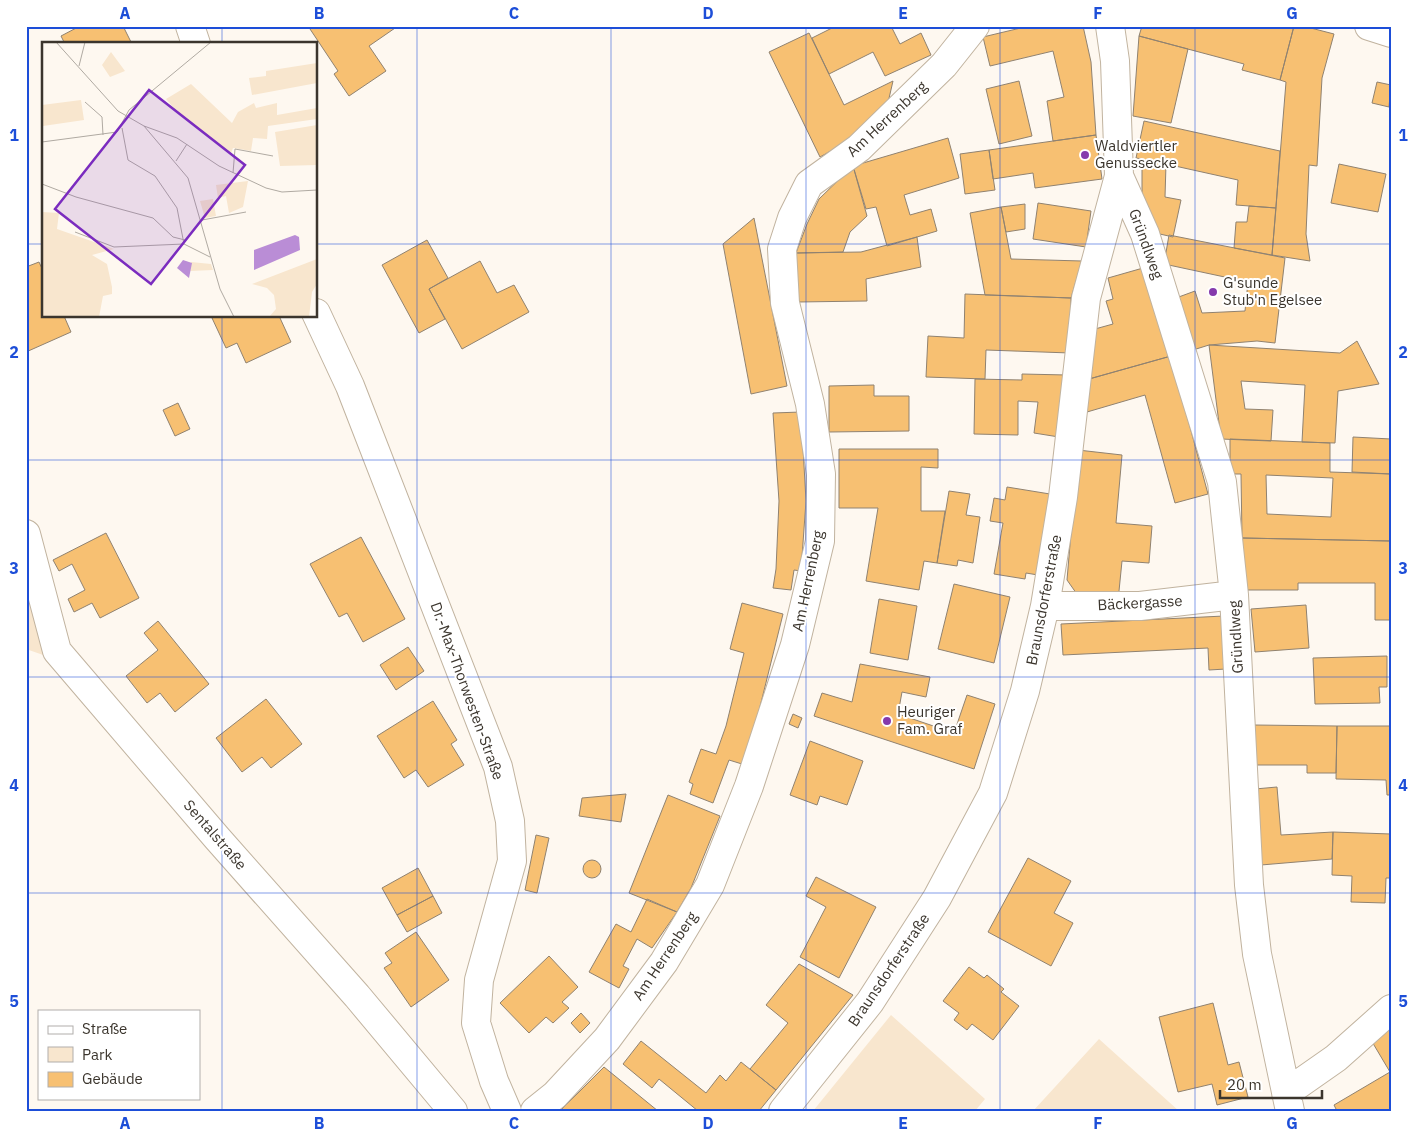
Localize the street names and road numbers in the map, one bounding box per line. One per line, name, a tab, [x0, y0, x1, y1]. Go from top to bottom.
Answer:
street label: Am Herrenberg	[843, 77, 931, 161]
street label: Gründlweg	[1125, 206, 1168, 282]
street label: Am Herrenberg	[788, 529, 828, 633]
street label: Braunsdorferstraße	[1022, 533, 1065, 667]
street label: Bäckergasse	[1097, 591, 1183, 614]
street label: Dr.-Max-Thorwesten-Straße	[426, 599, 509, 782]
street label: Gründlweg	[1224, 600, 1247, 674]
street label: Sentalstraße	[180, 796, 251, 874]
street label: Am Herrenberg	[628, 908, 701, 1004]
street label: Braunsdorferstraße	[844, 909, 934, 1030]

